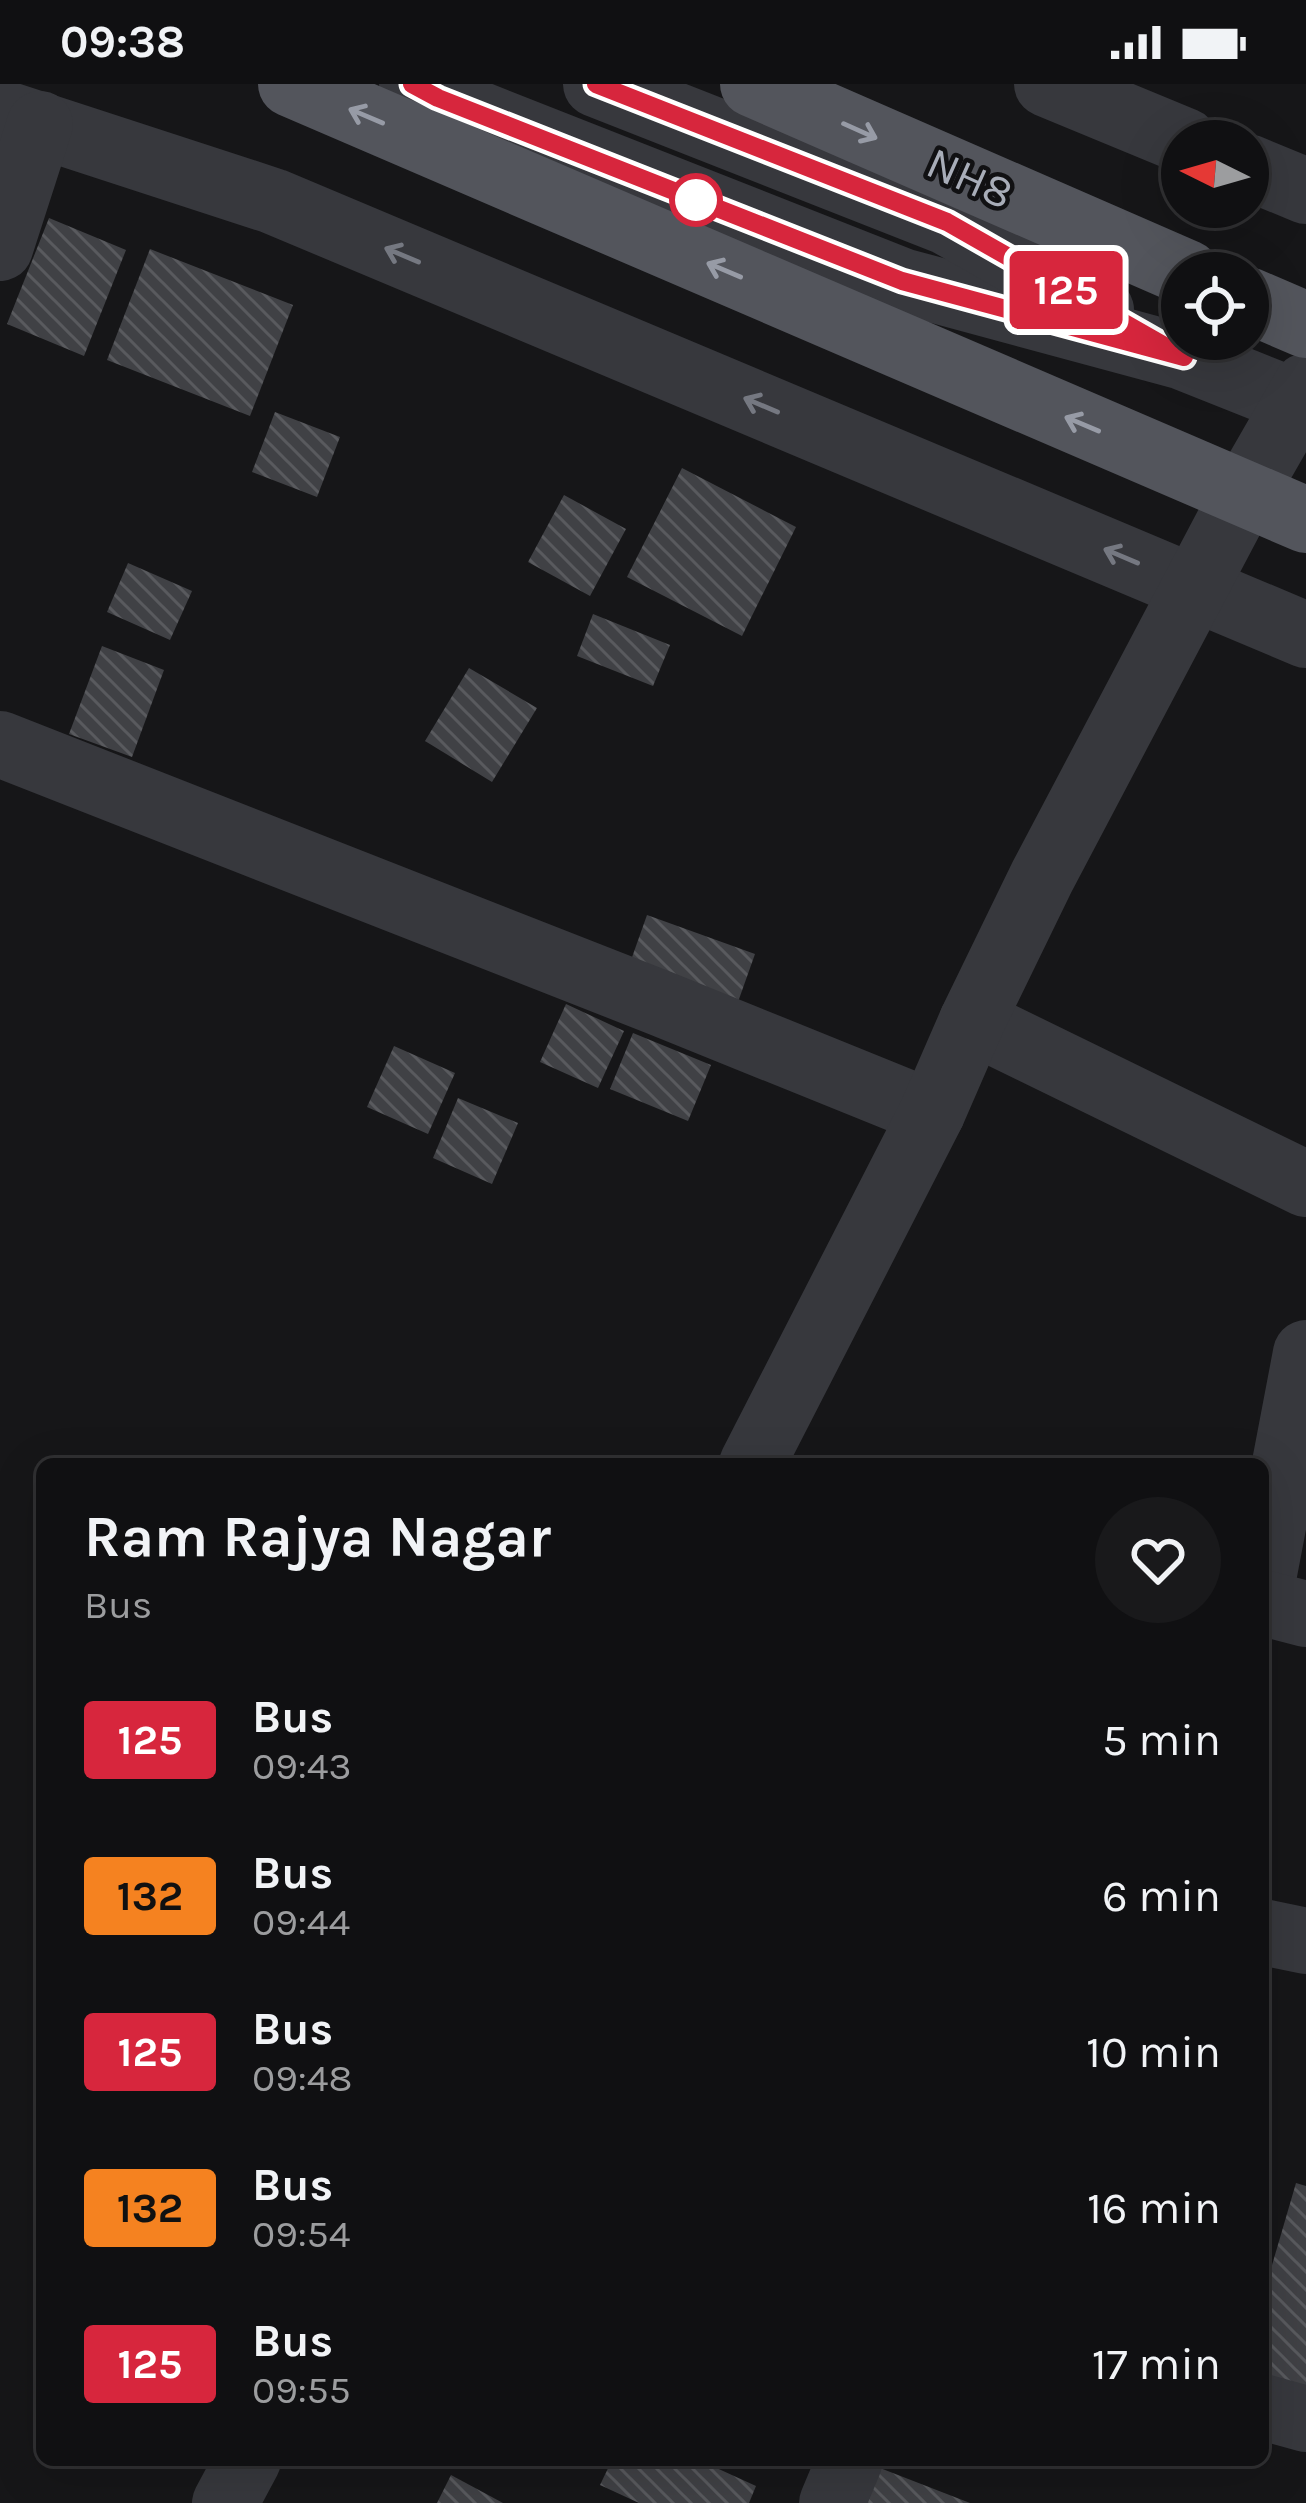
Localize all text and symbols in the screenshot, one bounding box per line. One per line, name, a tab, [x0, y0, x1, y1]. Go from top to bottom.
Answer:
text: 09:38	[60, 16, 185, 68]
one-way arrow	[349, 104, 385, 126]
north arrow	[1161, 120, 1269, 228]
map controls	[1161, 120, 1269, 360]
one-way arrow	[841, 121, 877, 143]
street label: NH8	[919, 136, 1021, 220]
unlabelled marker	[671, 175, 721, 225]
one-way arrow	[384, 243, 421, 264]
line badge: 125	[997, 251, 1135, 329]
button: locate	[1161, 252, 1269, 360]
one-way arrow	[707, 258, 743, 280]
text: 125	[1034, 265, 1098, 315]
one-way arrow	[744, 393, 780, 415]
one-way arrow	[1065, 412, 1101, 434]
one-way arrow	[1104, 544, 1141, 565]
button: heart	[1095, 1497, 1221, 1623]
text: Ram Rajya Nagar	[84, 1504, 551, 1570]
text: Bus	[84, 1582, 152, 1628]
text: Bus	[252, 1691, 333, 1743]
text: 5 min	[1102, 1714, 1221, 1766]
text: 125	[118, 1715, 182, 1765]
text: 09:43	[252, 1743, 352, 1789]
text: Bus	[252, 1847, 333, 1899]
text: 6 min	[1102, 1870, 1221, 1922]
text: 132	[117, 1871, 183, 1921]
text: 09:44	[252, 1899, 350, 1945]
text: Bus	[252, 2003, 333, 2055]
text: 10 min	[1086, 2026, 1221, 2078]
text: 125	[118, 2027, 182, 2077]
text: 09:48	[252, 2055, 353, 2101]
text: Bus	[252, 2159, 333, 2211]
text: 16 min	[1087, 2182, 1221, 2234]
text: 132	[117, 2183, 183, 2233]
text: 09:54	[252, 2211, 351, 2257]
text: Bus	[252, 2315, 333, 2367]
text: 17 min	[1092, 2338, 1221, 2390]
text: 125	[118, 2339, 182, 2389]
text: 09:55	[252, 2367, 351, 2413]

